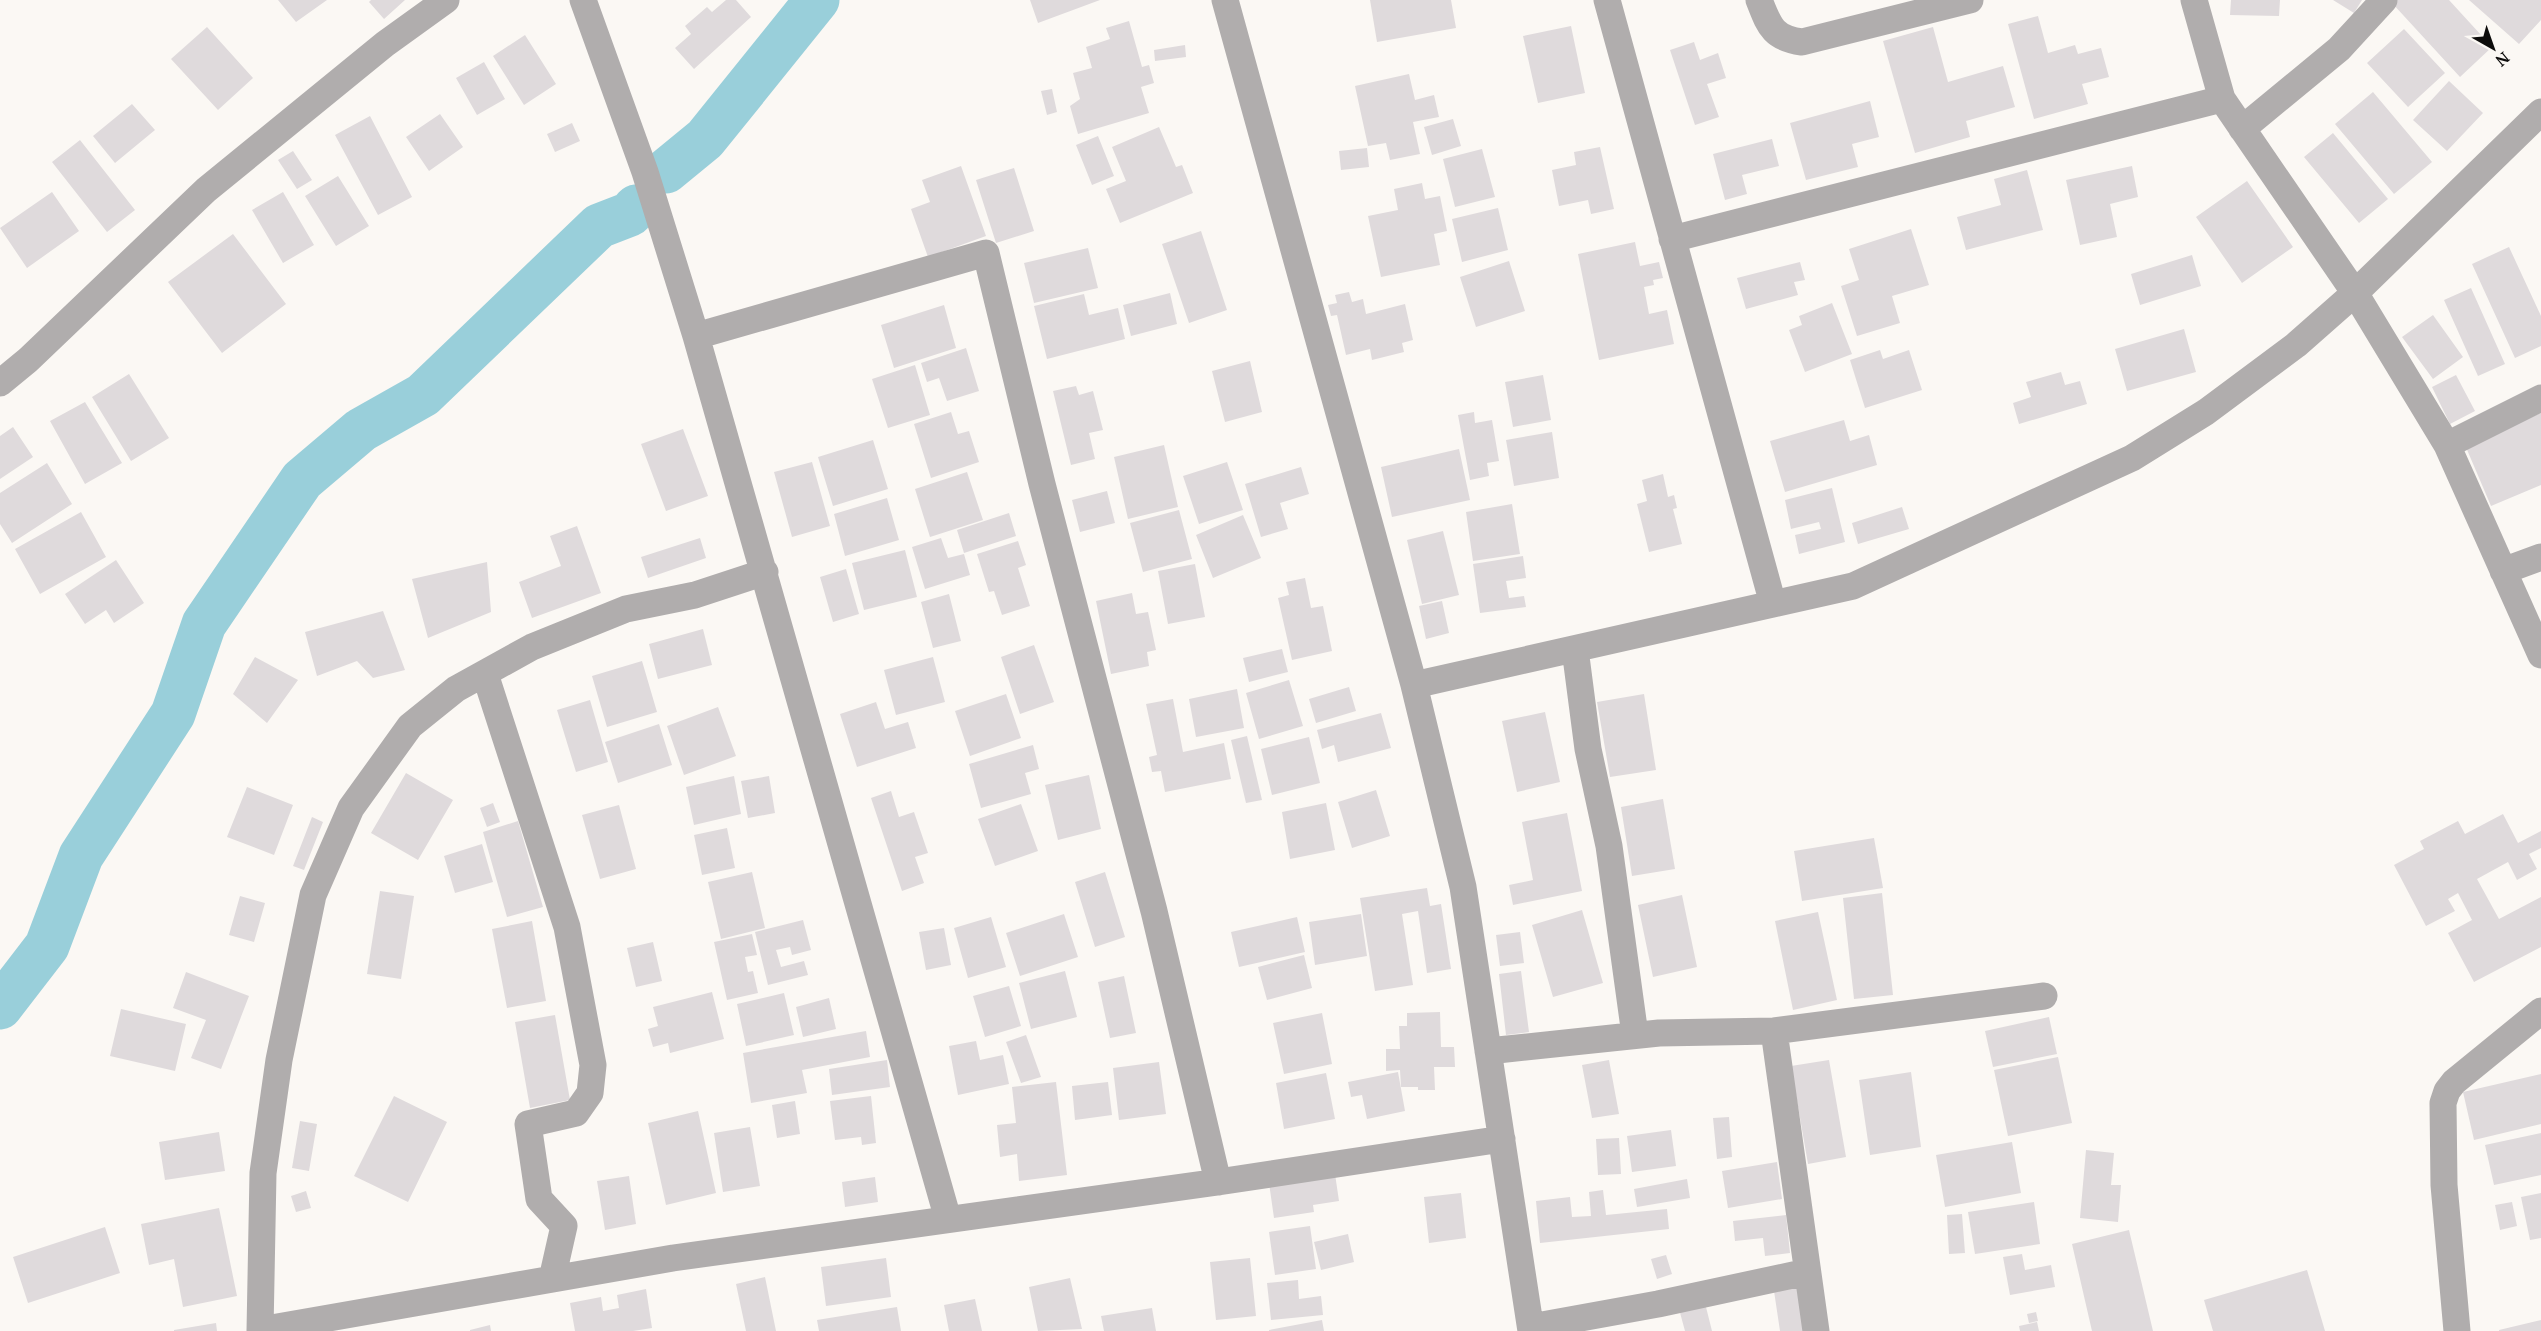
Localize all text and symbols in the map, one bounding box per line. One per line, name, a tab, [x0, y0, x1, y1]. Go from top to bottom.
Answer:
north arrow	[2463, 18, 2523, 78]
text: N	[2491, 47, 2514, 72]

